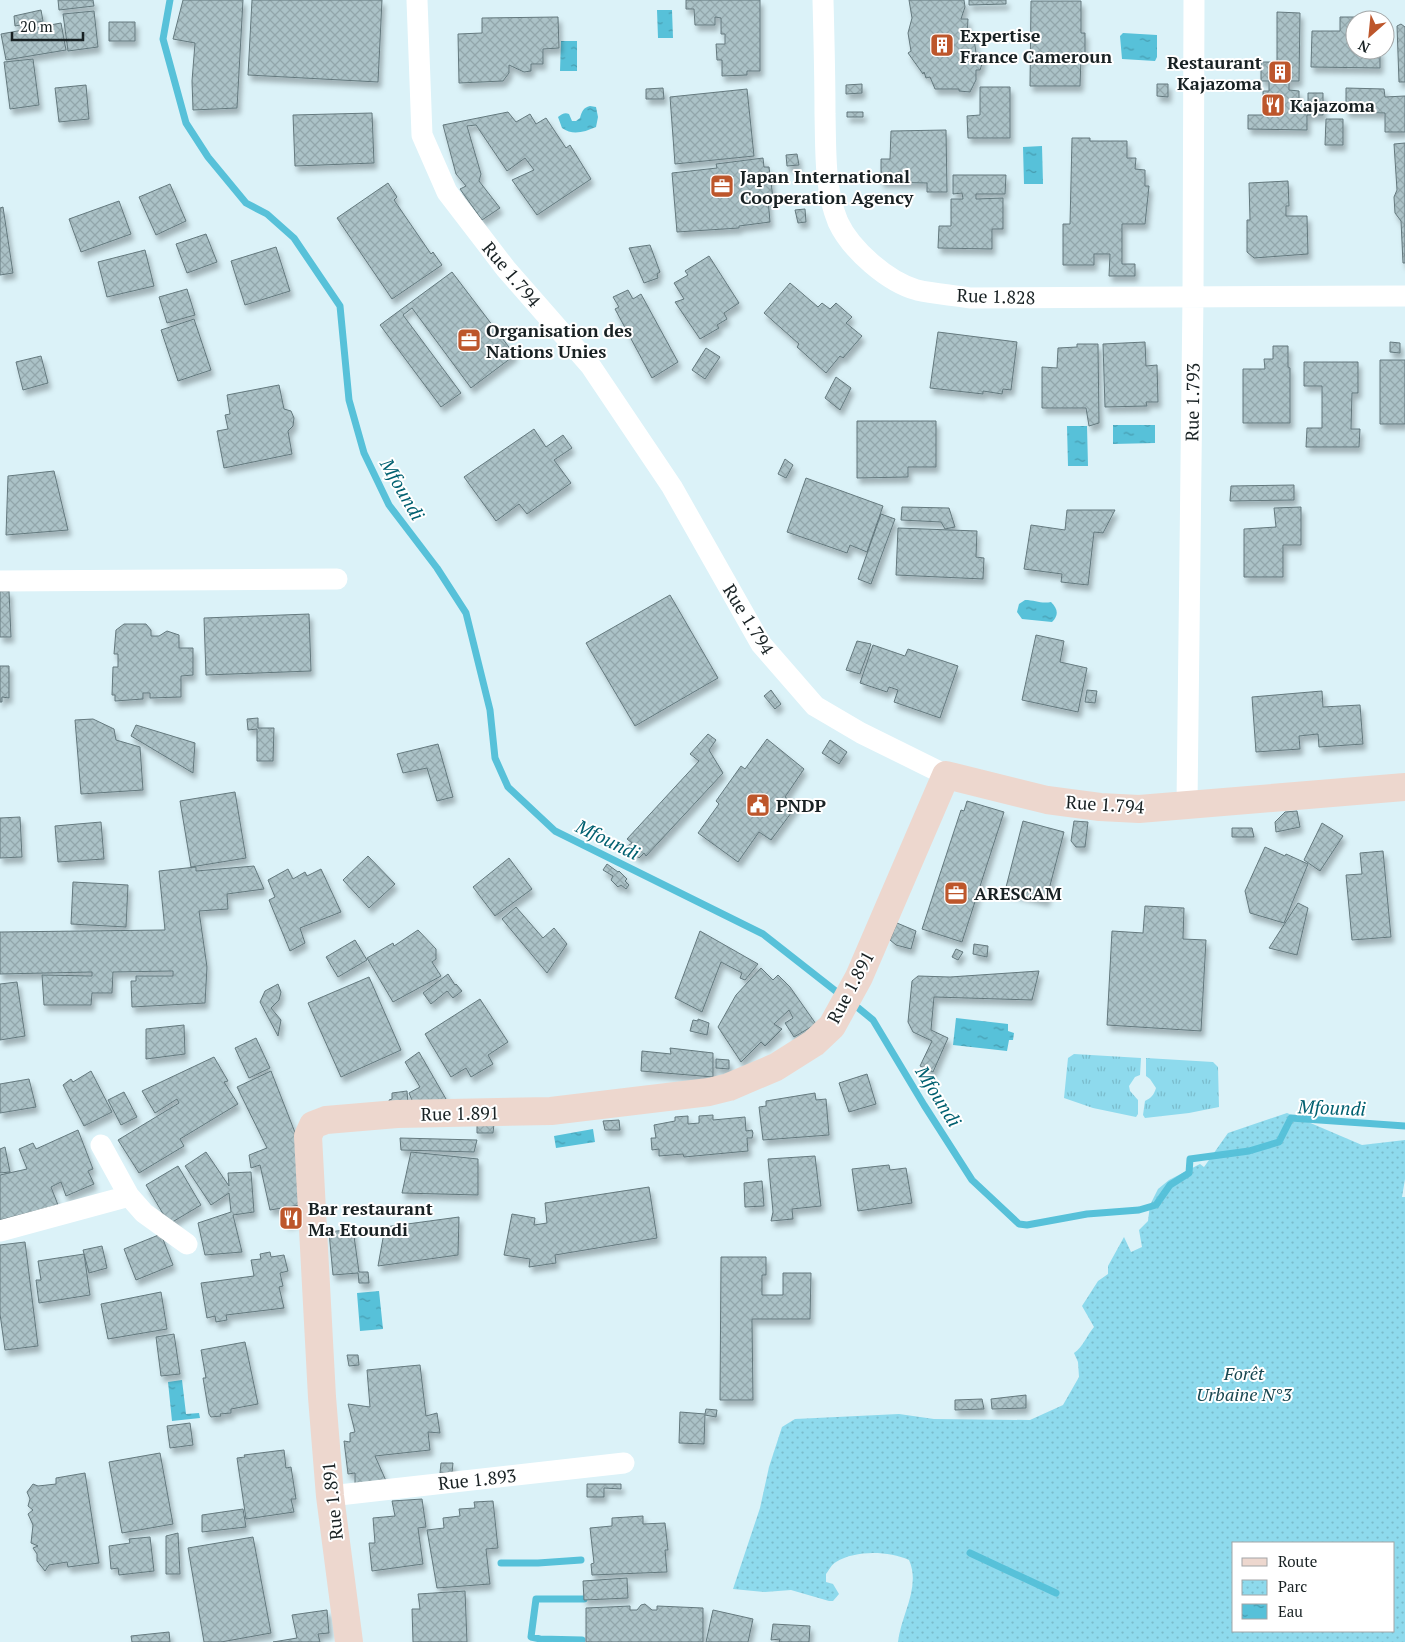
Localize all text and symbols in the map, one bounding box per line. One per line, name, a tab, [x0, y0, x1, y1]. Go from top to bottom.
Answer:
scale bar	[12, 10, 84, 42]
north arrow	[1345, 10, 1395, 60]
text: 20 m	[20, 16, 53, 36]
place label: Expertise France Cameroun	[960, 23, 1112, 68]
building icon: Expertise France Cameroun	[929, 32, 955, 58]
text: N	[1354, 36, 1373, 58]
place label: Restaurant Kajazoma	[1167, 50, 1262, 95]
building icon: Restaurant Kajazoma	[1267, 59, 1293, 85]
restaurant icon: Kajazoma	[1260, 92, 1286, 118]
place label: Kajazoma	[1290, 93, 1375, 117]
place label: Japan International Cooperation Agency	[740, 164, 914, 209]
office icon: Japan International Cooperation Agency	[709, 173, 735, 199]
street label: Rue 1.794	[478, 236, 547, 312]
street label: Rue 1.828	[956, 283, 1036, 309]
place label: Organisation des Nations Unies	[486, 318, 632, 363]
office icon: Organisation des Nations Unies	[456, 327, 482, 353]
street label: Rue 1.793	[1179, 362, 1205, 442]
water label: Mfoundi	[375, 453, 431, 525]
street label: Rue 1.794	[718, 579, 780, 659]
street label: Rue 1.794	[1065, 789, 1145, 819]
public building icon: PNDP	[745, 792, 771, 818]
place label: PNDP	[776, 793, 826, 817]
water label: Mfoundi	[571, 812, 645, 865]
office icon: ARESCAM	[943, 880, 969, 906]
place label: ARESCAM	[974, 881, 1062, 905]
street label: Rue 1.891	[821, 947, 879, 1027]
water label: Mfoundi	[910, 1060, 968, 1132]
water label: Mfoundi	[1297, 1093, 1367, 1121]
street label: Rue 1.891	[420, 1100, 500, 1126]
place label: Bar restaurant Ma Etoundi	[308, 1196, 433, 1241]
restaurant icon: Bar restaurant Ma Etoundi	[278, 1205, 304, 1231]
park label: Forêt Urbaine N°3	[1196, 1361, 1292, 1406]
street label: Rue 1.891	[316, 1461, 348, 1541]
street label: Rue 1.893	[437, 1463, 517, 1495]
legend	[1232, 1542, 1395, 1632]
text: Route	[1278, 1551, 1317, 1571]
text: Parc	[1278, 1576, 1307, 1596]
text: Eau	[1278, 1601, 1303, 1621]

